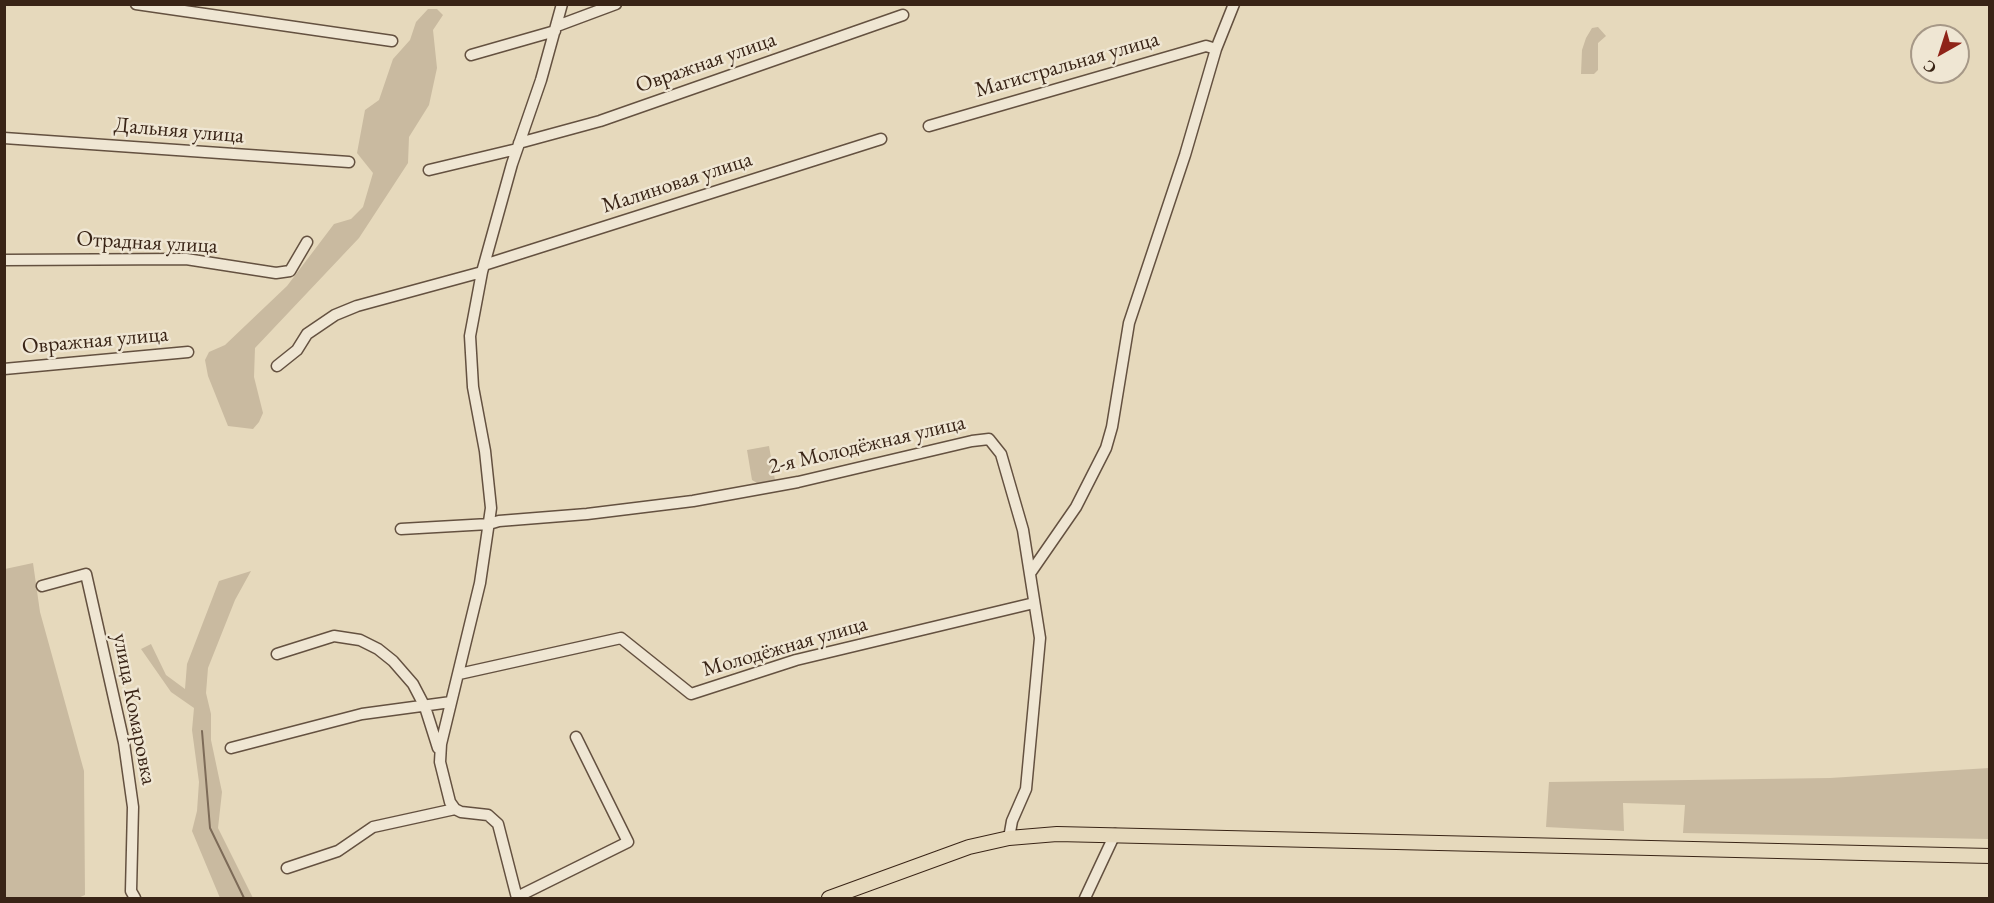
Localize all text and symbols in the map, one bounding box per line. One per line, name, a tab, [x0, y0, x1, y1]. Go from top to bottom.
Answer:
north arrow	[1910, 24, 1970, 84]
street label: Магистральная улица	[972, 26, 1162, 104]
street label: Овражная улица	[632, 27, 780, 99]
text: С	[1919, 55, 1941, 79]
street label: Дальняя улица	[113, 112, 245, 150]
street label: Малиновая улица	[599, 146, 755, 220]
street label: Отрадная улица	[76, 226, 218, 260]
street label: Овражная улица	[21, 321, 169, 361]
street label: 2-я Молодёжная улица	[766, 410, 968, 480]
street label: Молодёжная улица	[700, 611, 870, 683]
street label: улица Комаровка	[106, 631, 162, 787]

